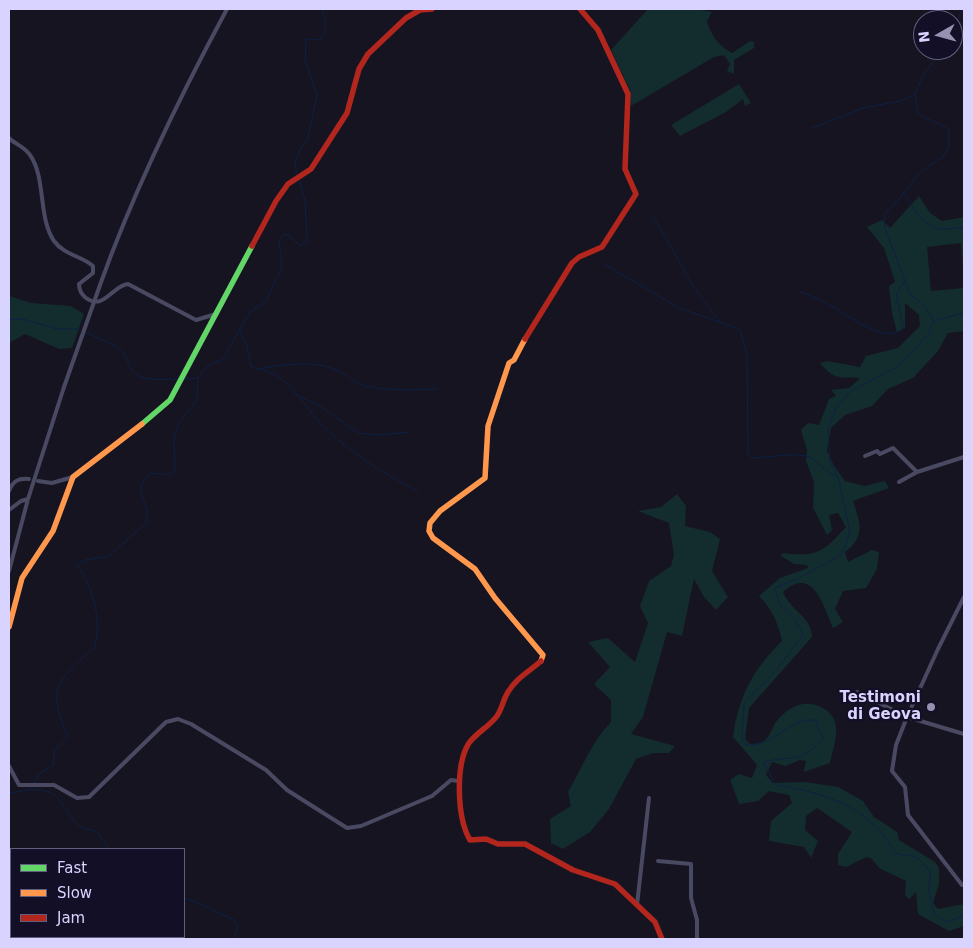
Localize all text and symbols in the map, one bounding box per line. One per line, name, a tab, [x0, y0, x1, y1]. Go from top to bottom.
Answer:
north arrow	[913, 10, 963, 60]
text: N	[915, 30, 933, 43]
place label: Testimoni di Geova	[840, 689, 921, 724]
marker: Testimoni di Geova	[925, 701, 937, 713]
legend	[10, 848, 185, 938]
text: Fast	[57, 859, 87, 877]
text: Slow	[57, 884, 92, 902]
text: Jam	[57, 909, 85, 927]

